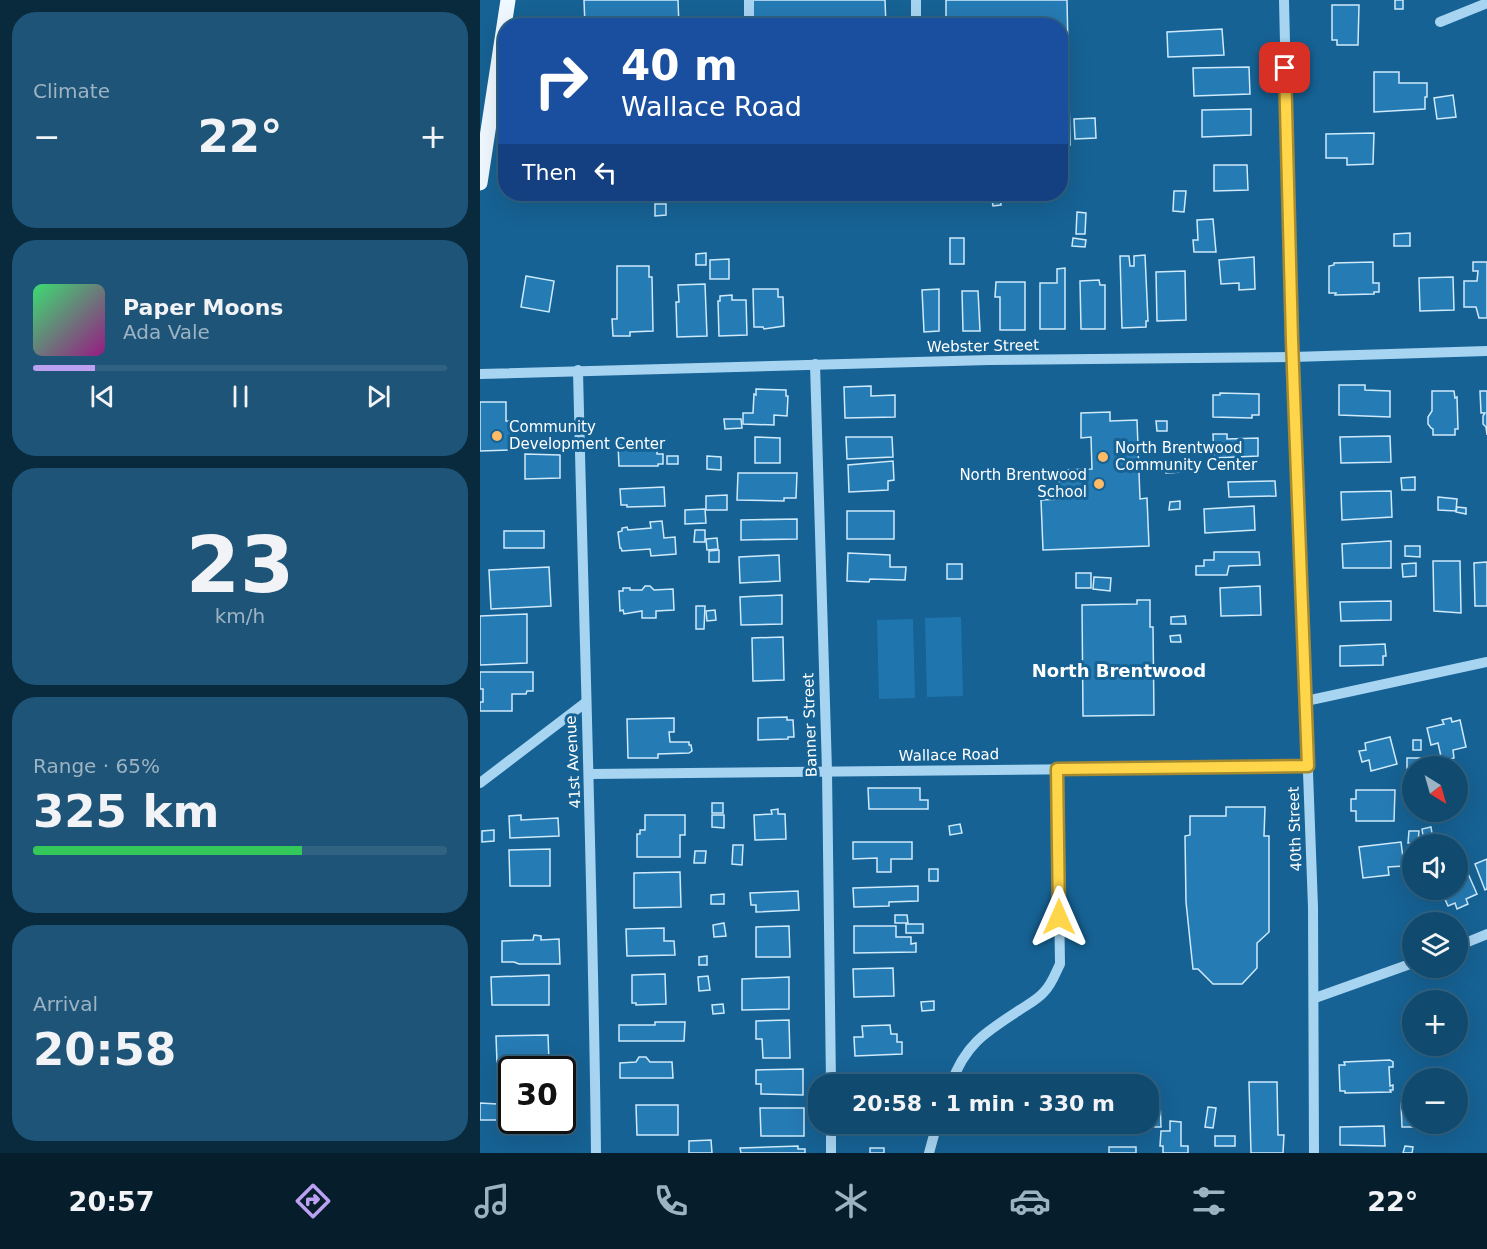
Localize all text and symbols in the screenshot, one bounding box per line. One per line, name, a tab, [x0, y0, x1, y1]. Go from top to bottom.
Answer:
text: 40 m	[621, 41, 738, 90]
icon: right	[522, 42, 600, 120]
pin	[1259, 42, 1310, 93]
icon: arrive	[1268, 51, 1301, 84]
text: Climate	[33, 79, 110, 103]
text: Wallace Road	[621, 91, 802, 122]
text: 22°	[197, 110, 283, 163]
text: −	[33, 117, 61, 156]
text: +	[419, 117, 447, 156]
icon: left	[589, 156, 622, 189]
text: Then	[522, 160, 577, 185]
text: Paper Moons	[123, 295, 283, 320]
text: Ada Vale	[123, 320, 210, 344]
street label: Webster Street	[927, 336, 1039, 356]
icon: previous	[86, 380, 119, 413]
icon: pause	[224, 380, 257, 413]
icon: next	[362, 380, 395, 413]
place label: Community Development Center	[509, 418, 666, 453]
marker: Community Development Center	[490, 429, 504, 443]
place label: North Brentwood Community Center	[1115, 439, 1258, 474]
marker: North Brentwood Community Center	[1096, 450, 1110, 464]
place label: North Brentwood School	[959, 466, 1087, 501]
marker: North Brentwood School	[1092, 477, 1106, 491]
text: 23	[186, 520, 294, 610]
text: km/h	[215, 604, 265, 628]
district label: North Brentwood	[1032, 660, 1206, 681]
street label: Banner Street	[799, 672, 821, 777]
street label: 41st Avenue	[562, 715, 584, 809]
street label: Wallace Road	[899, 745, 999, 765]
text: Range · 65%	[33, 754, 160, 778]
north arrow	[1402, 756, 1468, 822]
map controls	[1402, 756, 1468, 1134]
text: 325 km	[33, 785, 219, 838]
street label: 40th Street	[1285, 786, 1305, 872]
button: sound	[1402, 834, 1468, 900]
position arrow	[1027, 885, 1091, 949]
button: layers	[1402, 912, 1468, 978]
button: +	[1402, 990, 1468, 1056]
text: Arrival	[33, 992, 98, 1016]
text: 20:58	[33, 1023, 176, 1076]
speed limit sign: 30	[498, 1056, 576, 1134]
button: −	[1402, 1068, 1468, 1134]
text: 20:58 · 1 min · 330 m	[852, 1091, 1115, 1116]
icon: directions	[292, 1180, 334, 1222]
icon: music	[471, 1180, 513, 1222]
icon: phone	[650, 1180, 692, 1222]
icon: climate	[830, 1180, 872, 1222]
icon: car	[1009, 1180, 1051, 1222]
icon: filters	[1188, 1180, 1230, 1222]
text: 20:57	[69, 1186, 155, 1217]
text: 22°	[1367, 1186, 1418, 1217]

